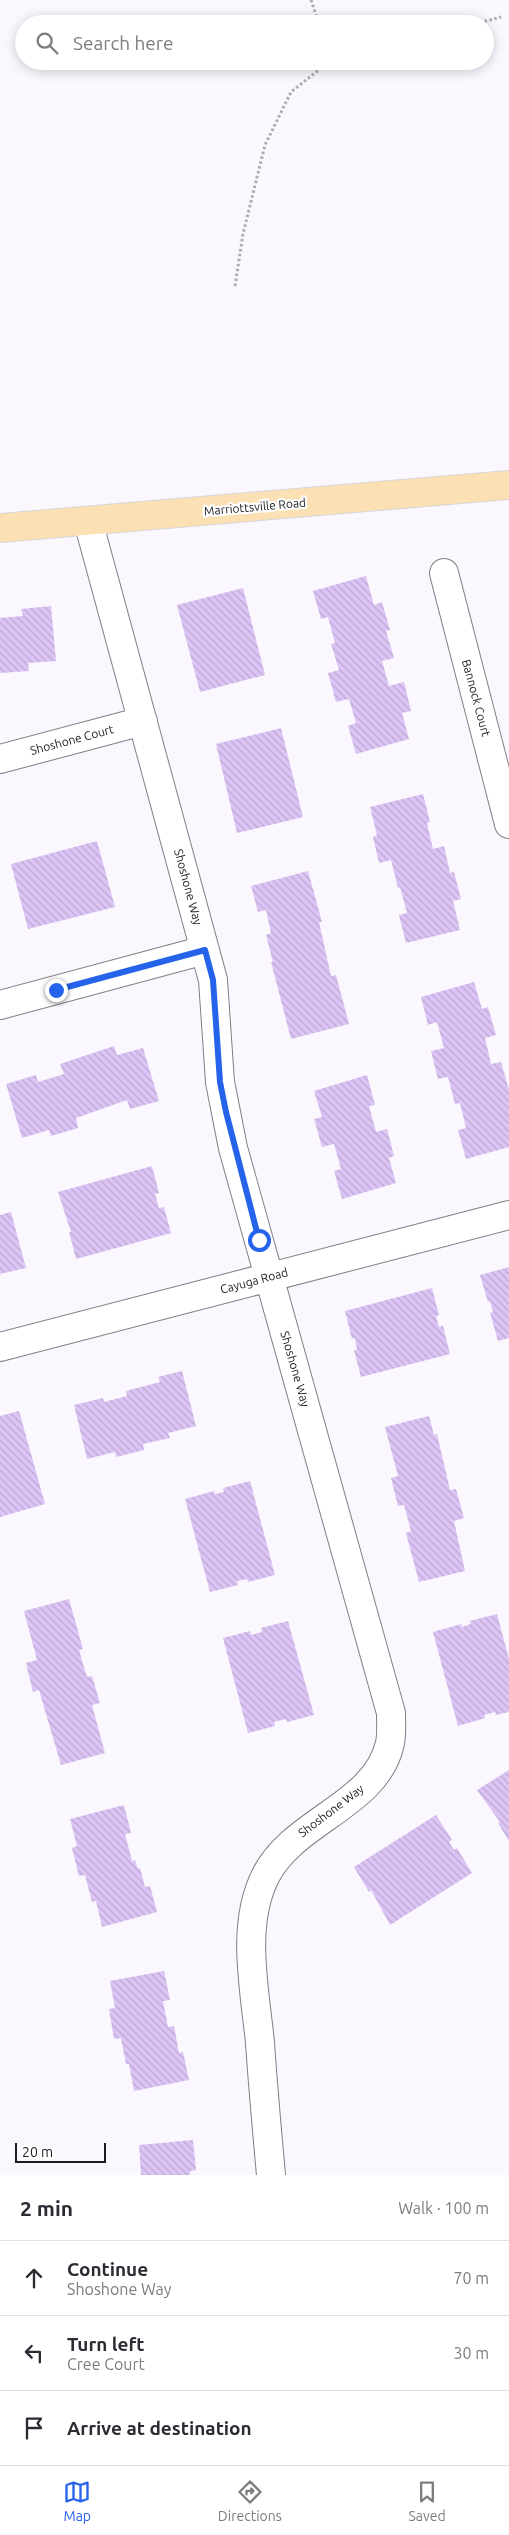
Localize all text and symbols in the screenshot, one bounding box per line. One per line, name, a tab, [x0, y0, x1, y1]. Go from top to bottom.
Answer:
search box	[15, 15, 494, 70]
icon: search	[33, 29, 61, 57]
text: Search here	[73, 32, 173, 54]
street label: Marriottsville Road	[203, 496, 307, 517]
street label: Bannock Court	[460, 658, 493, 738]
street label: Shoshone Court	[29, 722, 115, 757]
street label: Shoshone Way	[172, 847, 205, 927]
route end	[45, 979, 68, 1002]
route start	[248, 1229, 271, 1252]
street label: Cayuga Road	[219, 1265, 289, 1296]
street label: Shoshone Way	[278, 1329, 313, 1408]
street label: Shoshone Way	[296, 1782, 366, 1839]
scale bar	[15, 2140, 106, 2163]
text: 20 m	[22, 2144, 53, 2160]
text: 2 min	[20, 2196, 73, 2220]
text: Walk · 100 m	[398, 2199, 489, 2217]
text: Continue	[67, 2258, 148, 2280]
icon: ahead	[20, 2264, 48, 2292]
text: 70 m	[453, 2269, 489, 2287]
text: Shoshone Way	[67, 2280, 171, 2298]
text: Turn left	[67, 2333, 145, 2355]
icon: left	[20, 2339, 48, 2367]
text: 30 m	[453, 2344, 489, 2362]
text: Cree Court	[67, 2355, 145, 2373]
icon: arrive	[20, 2414, 48, 2442]
text: Arrive at destination	[67, 2417, 252, 2439]
tab: Map	[63, 2478, 91, 2524]
tab: Directions	[218, 2478, 282, 2524]
tab: Saved	[408, 2478, 446, 2524]

